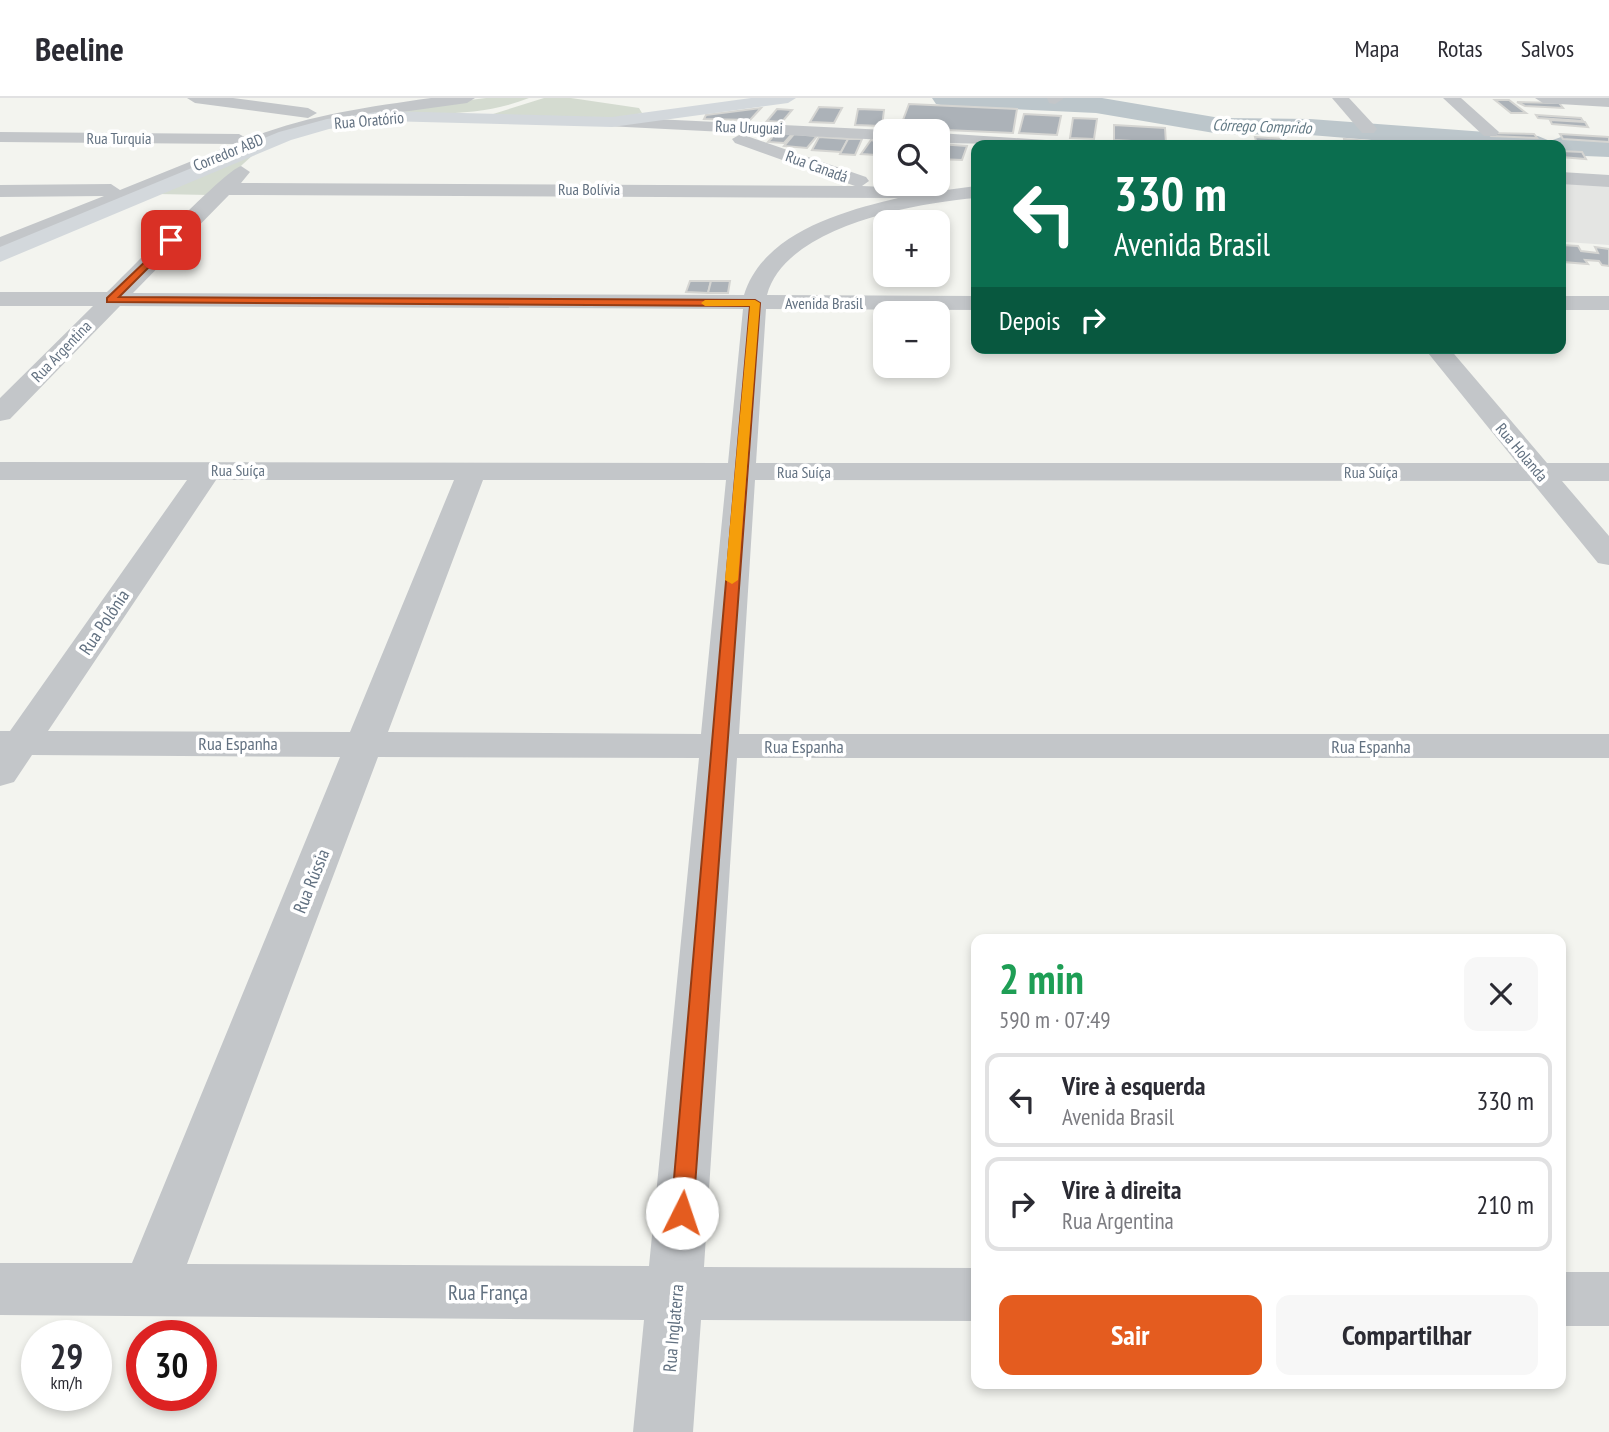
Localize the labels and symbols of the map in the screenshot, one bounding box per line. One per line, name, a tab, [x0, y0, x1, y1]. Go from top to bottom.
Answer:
street label: Rua Oratório	[333, 107, 405, 133]
water label: Córrego Comprido	[1212, 114, 1313, 138]
street label: Rua Uruguai	[715, 116, 783, 138]
street label: Rua Turquia	[87, 128, 151, 148]
street label: Corredor ABD	[190, 129, 266, 175]
street label: Rua Canadá	[783, 146, 851, 186]
street label: Rua Bolívia	[558, 179, 620, 199]
pin	[141, 210, 201, 270]
street label: Avenida Brasil	[785, 293, 863, 313]
street label: Rua Argentina	[27, 316, 95, 386]
street label: Rua Holanda	[1492, 419, 1552, 485]
street label: Rua Suíça	[211, 460, 265, 480]
street label: Rua Suíça	[777, 462, 831, 482]
street label: Rua Suíça	[1344, 462, 1398, 482]
street label: Rua Polônia	[74, 585, 134, 659]
street label: Rua Espanha	[198, 732, 278, 755]
street label: Rua Espanha	[764, 735, 844, 758]
street label: Rua Espanha	[1331, 735, 1411, 758]
street label: Rua Rússia	[288, 846, 334, 916]
position arrow	[645, 1176, 719, 1250]
street label: Rua França	[448, 1279, 528, 1306]
street label: Rua Inglaterra	[658, 1283, 688, 1373]
speed limit sign: 30	[126, 1320, 217, 1411]

